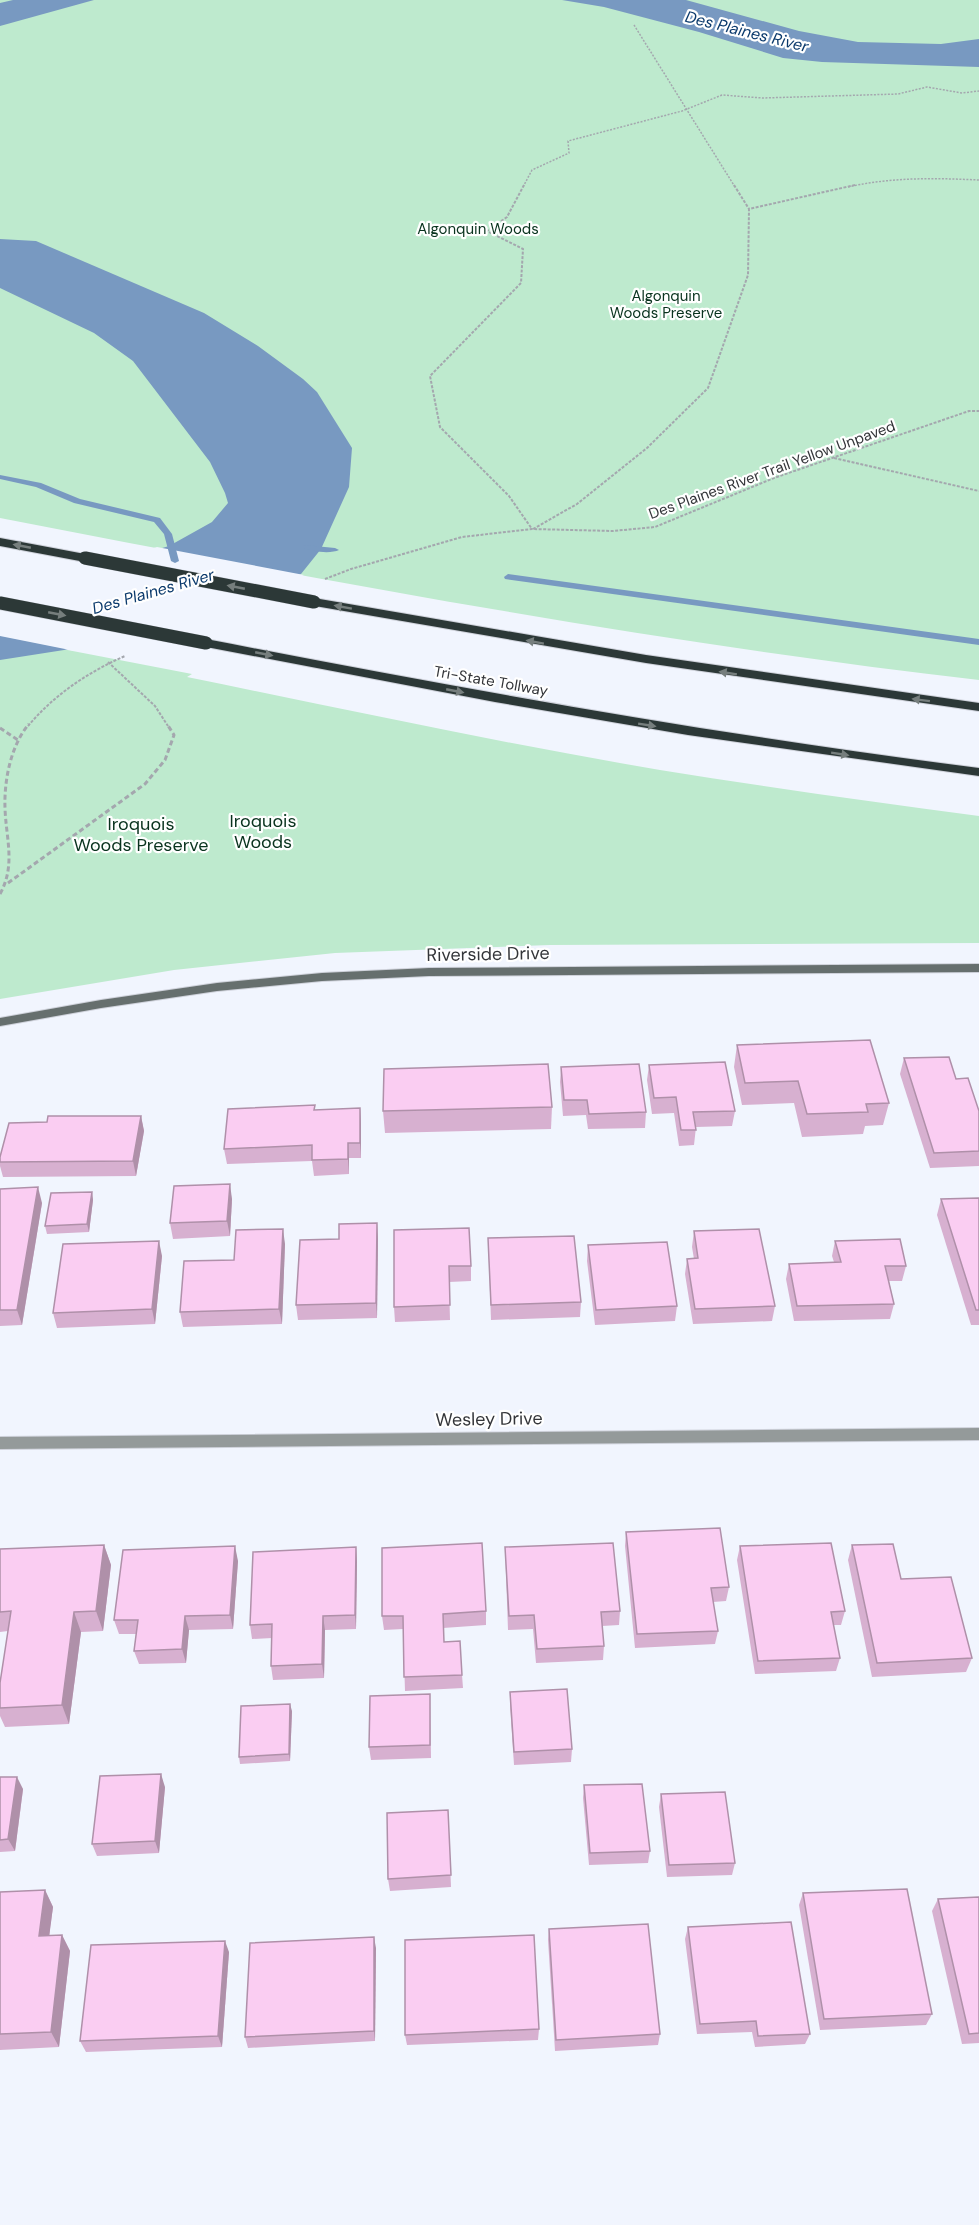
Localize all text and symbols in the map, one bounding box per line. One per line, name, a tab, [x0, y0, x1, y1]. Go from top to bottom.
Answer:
water label: Des Plaines River	[683, 6, 812, 57]
park label: Algonquin Woods	[417, 219, 539, 239]
park label: Algonquin Woods Preserve	[610, 286, 722, 323]
street label: Des Plaines River Trail Yellow Unpaved	[646, 416, 898, 524]
one-way arrow	[12, 541, 31, 550]
water label: Des Plaines River	[90, 564, 218, 619]
one-way arrow	[227, 582, 246, 591]
one-way arrow	[334, 602, 353, 611]
one-way arrow	[48, 610, 67, 619]
one-way arrow	[526, 637, 545, 646]
one-way arrow	[255, 650, 274, 659]
street label: Tri-State Tollway	[432, 661, 550, 701]
one-way arrow	[718, 668, 737, 677]
one-way arrow	[446, 687, 465, 696]
one-way arrow	[911, 695, 930, 704]
one-way arrow	[638, 721, 657, 730]
one-way arrow	[831, 750, 850, 759]
park label: Iroquois Woods	[230, 809, 296, 854]
park label: Iroquois Woods Preserve	[73, 812, 209, 857]
street label: Riverside Drive	[426, 941, 550, 967]
street label: Wesley Drive	[435, 1406, 543, 1432]

